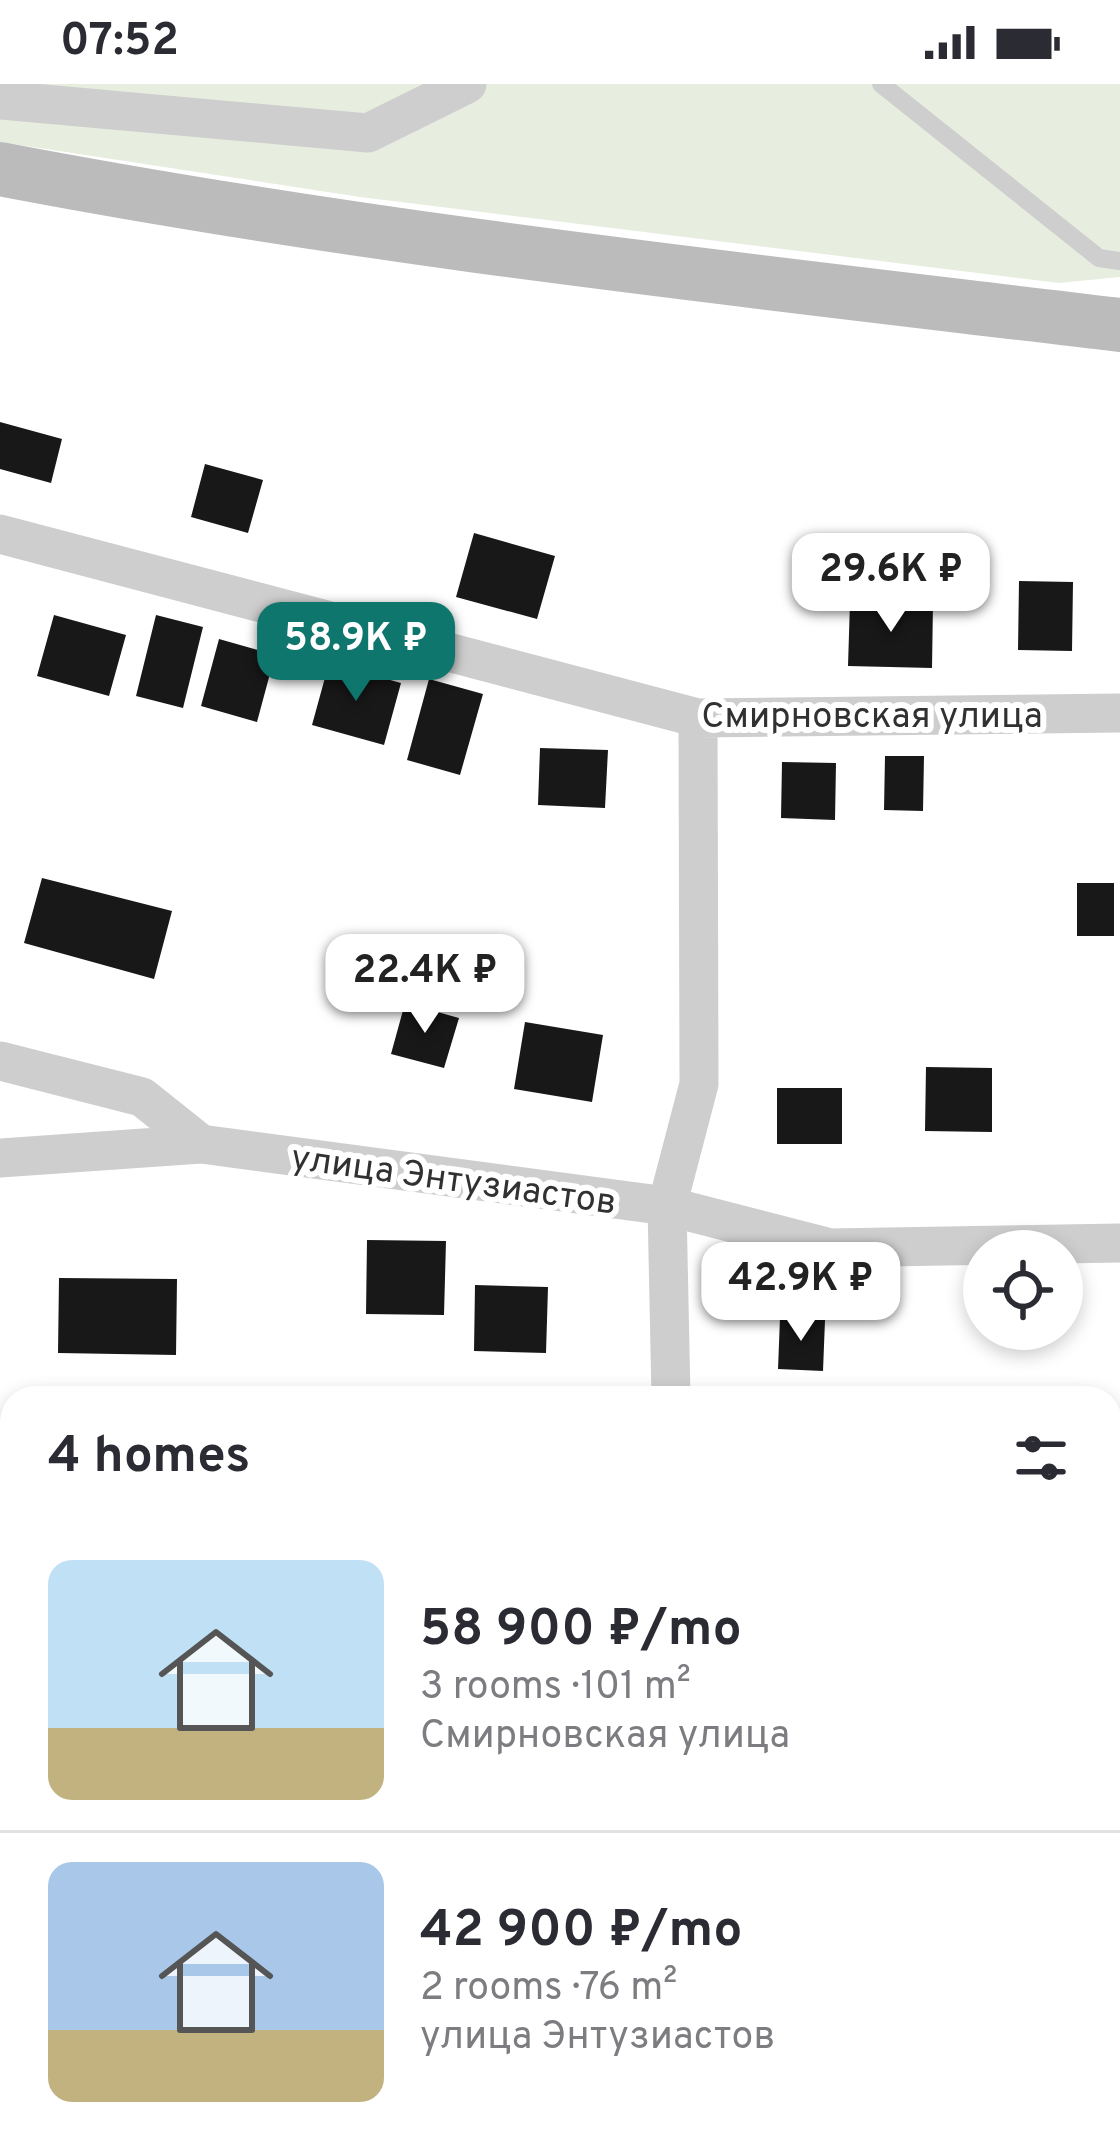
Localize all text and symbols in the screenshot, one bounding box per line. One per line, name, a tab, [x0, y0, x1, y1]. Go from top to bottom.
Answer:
text: 07:52	[60, 14, 179, 71]
pin: 29.6K ₽	[780, 533, 1002, 635]
text: 29.6K ₽	[819, 547, 963, 596]
pin: 58.9K ₽	[245, 602, 467, 704]
text: 58.9K ₽	[284, 616, 428, 665]
street label: Смирновская улица	[701, 695, 1043, 741]
pin: 22.4K ₽	[314, 934, 536, 1036]
text: 22.4K ₽	[352, 948, 498, 997]
street label: улица Энтузиастов	[288, 1136, 619, 1228]
map controls	[963, 1230, 1083, 1350]
button: locate	[963, 1230, 1083, 1350]
pin: 42.9K ₽	[690, 1242, 912, 1344]
text: 42.9K ₽	[728, 1256, 874, 1305]
icon: filters	[1008, 1425, 1074, 1491]
text: 4 homes	[48, 1426, 250, 1491]
text: 58 900 ₽/mo	[420, 1599, 742, 1664]
icon: home	[144, 1608, 288, 1752]
text: 3 rooms · 101 m²	[420, 1664, 691, 1713]
text: Смирновская улица	[420, 1713, 790, 1762]
text: 42 900 ₽/mo	[420, 1900, 742, 1965]
icon: home	[144, 1910, 288, 2054]
text: 2 rooms · 76 m²	[420, 1965, 677, 2014]
text: улица Энтузиастов	[420, 2014, 775, 2063]

